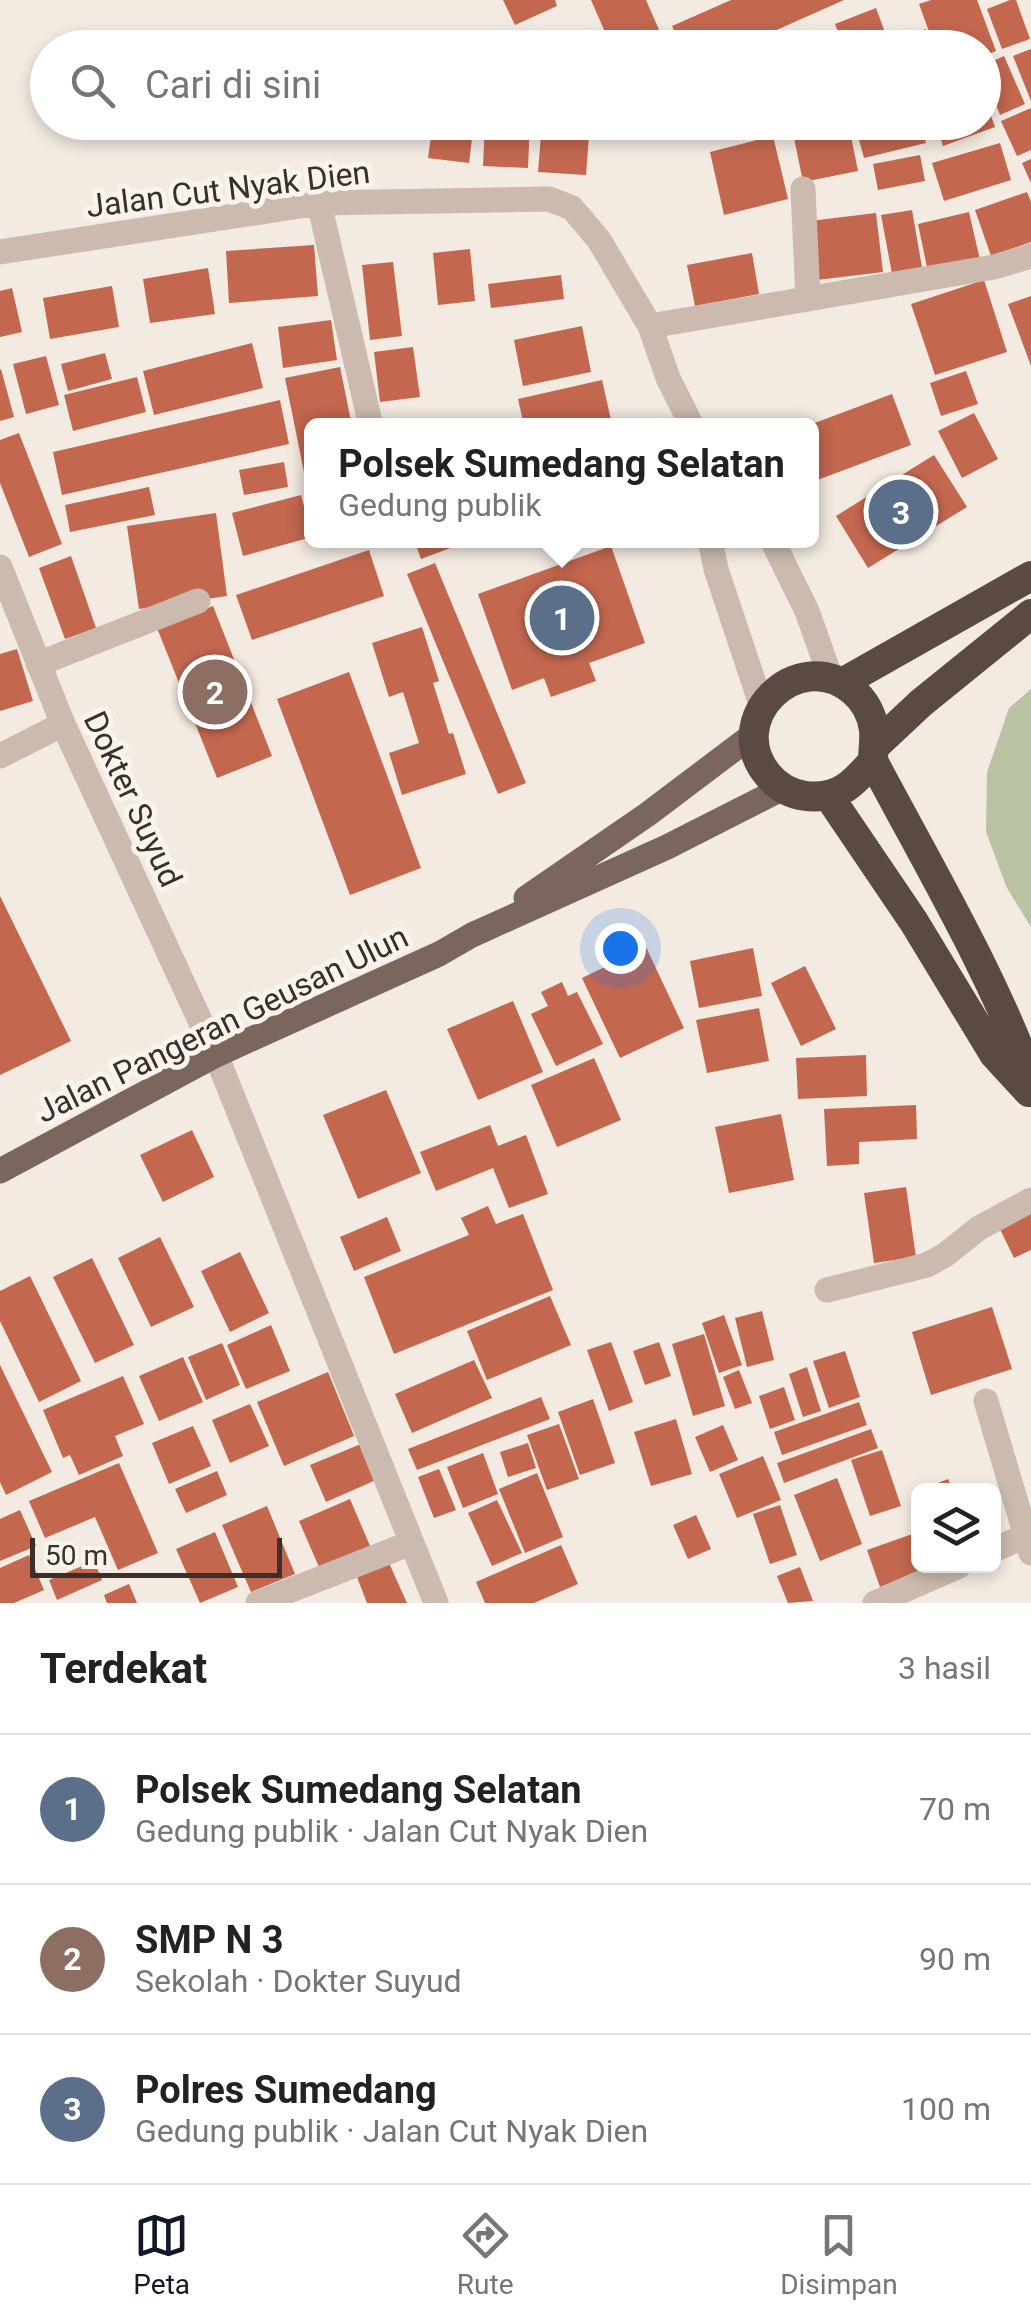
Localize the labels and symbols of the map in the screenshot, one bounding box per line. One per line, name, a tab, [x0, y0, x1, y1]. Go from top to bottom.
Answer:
street label: Jalan Cut Nyak Dien	[84, 153, 372, 225]
pin: 3	[868, 474, 934, 550]
pin: 1	[530, 580, 594, 656]
pin: 2	[182, 654, 248, 730]
street label: Dokter Suyud	[76, 705, 190, 893]
street label: Jalan Pangeran Geusan Ulun	[30, 917, 414, 1131]
your location	[595, 923, 646, 974]
scale bar	[30, 1533, 282, 1578]

